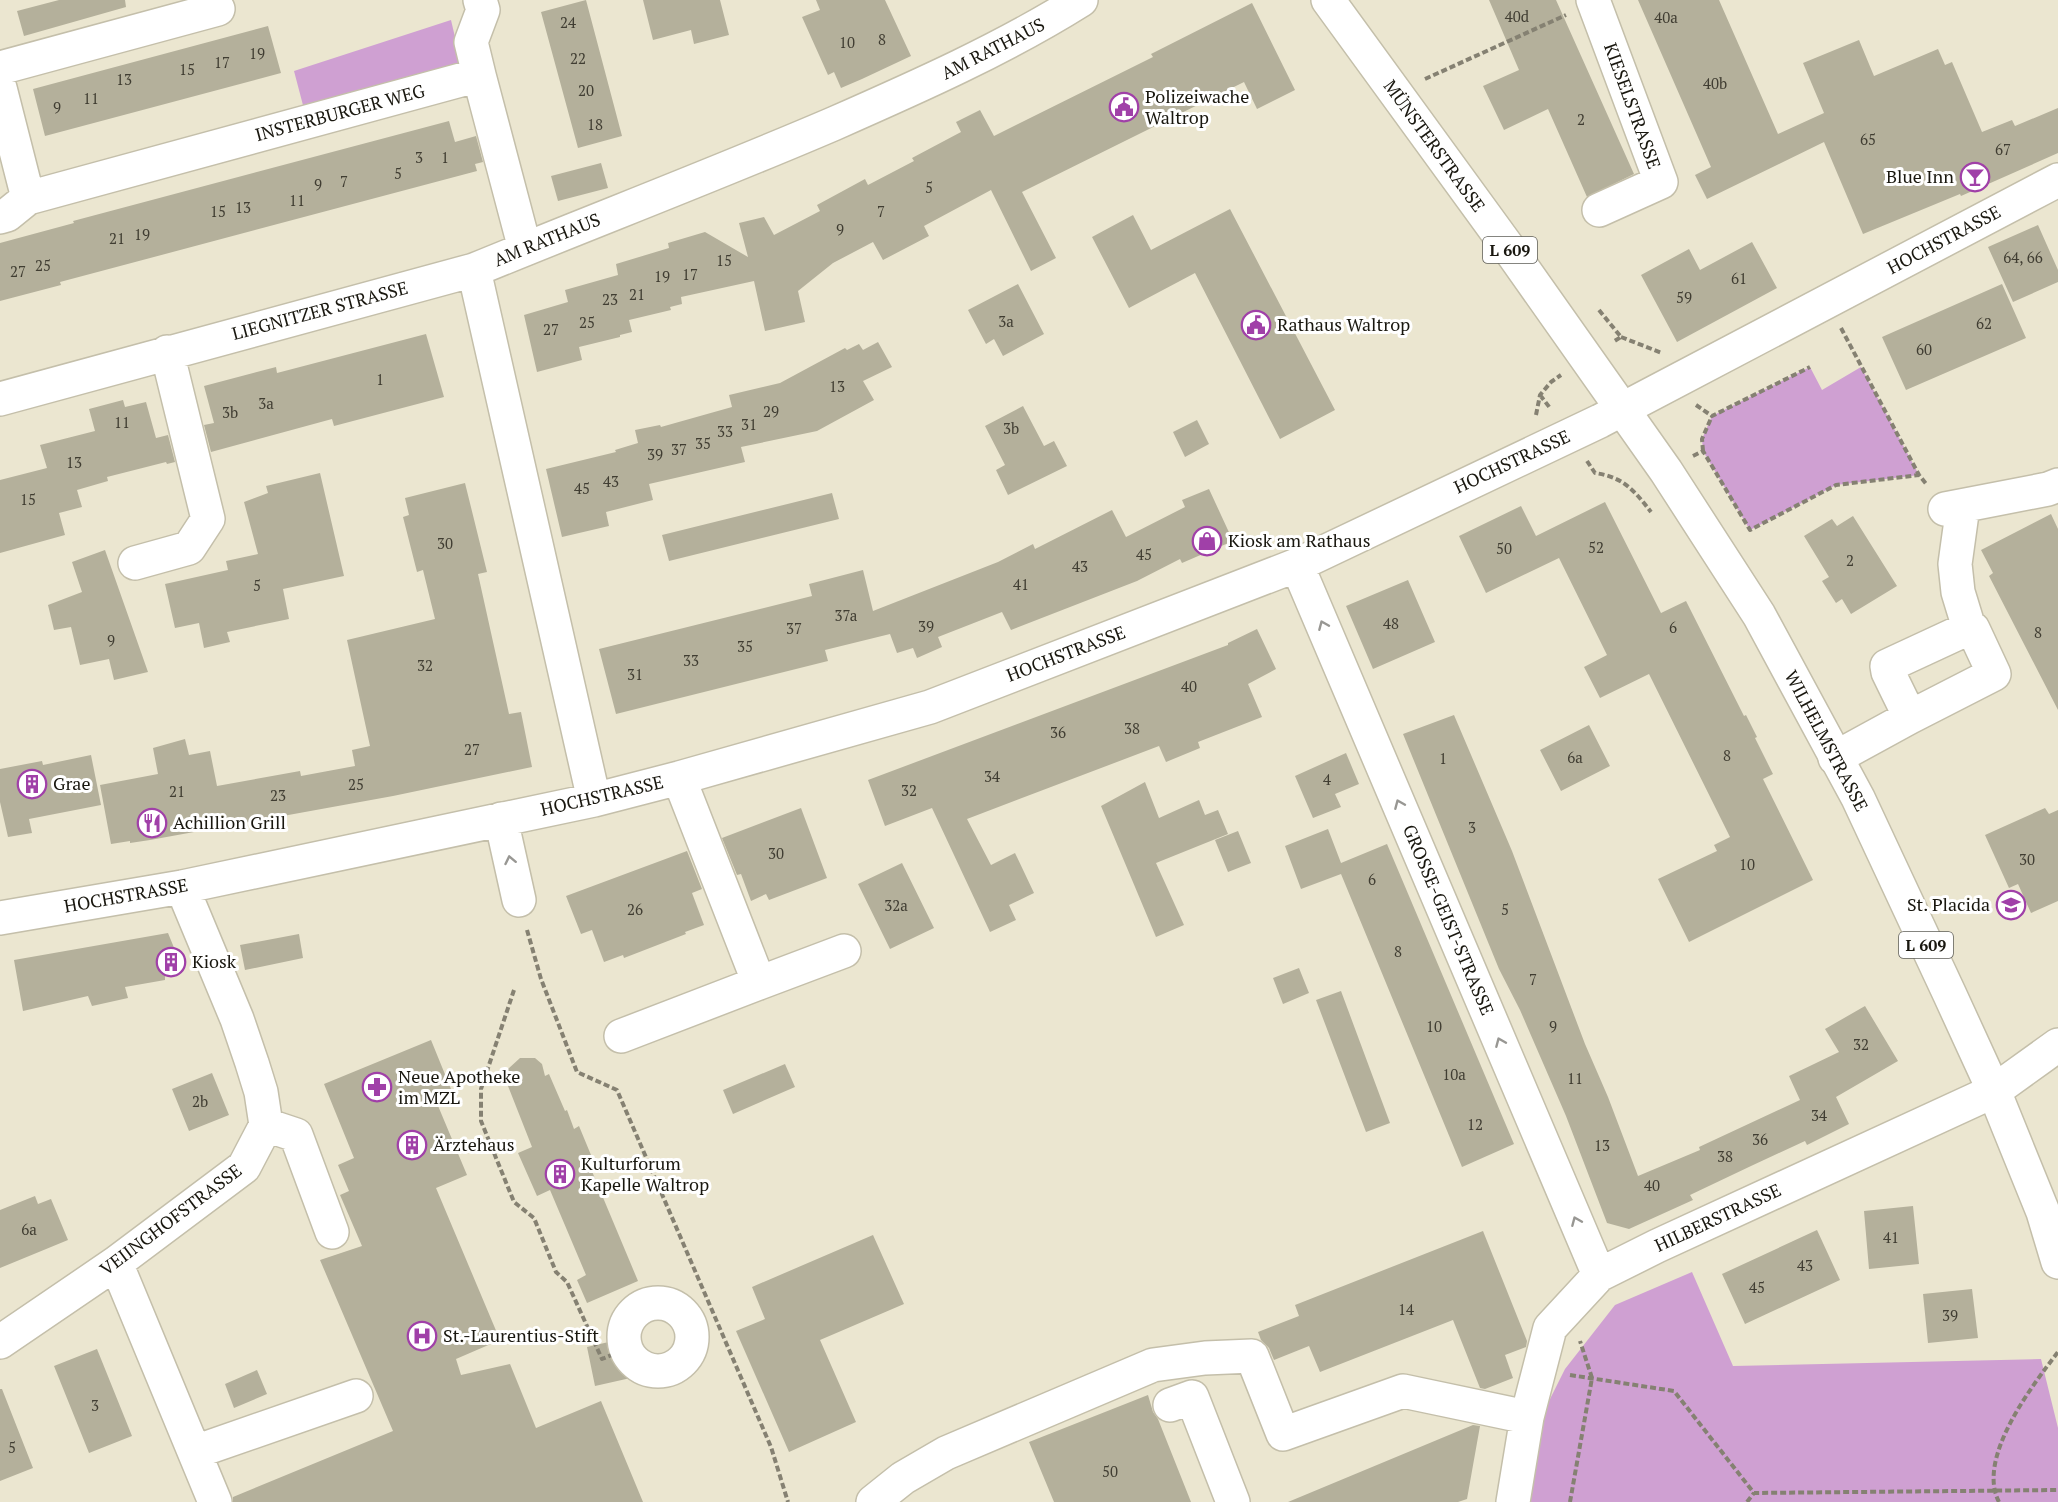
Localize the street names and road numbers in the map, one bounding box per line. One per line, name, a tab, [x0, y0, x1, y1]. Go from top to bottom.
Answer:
street label: AM RATHAUS	[937, 12, 1048, 84]
street label: KIESELSTRASSE	[1599, 39, 1667, 172]
street label: MÜNSTERSTRASSE	[1379, 74, 1491, 216]
street label: INSTERBURGER WEG	[252, 78, 428, 146]
street label: HOCHSTRASSE	[1883, 199, 2005, 279]
street label: AM RATHAUS	[490, 207, 603, 271]
road number: L 609	[1483, 237, 1537, 263]
street label: LIEGNITZER STRASSE	[229, 275, 410, 345]
street label: HOCHSTRASSE	[1450, 424, 1573, 498]
street label: HOCHSTRASSE	[1003, 619, 1129, 687]
street label: WILHELMSTRASSE	[1780, 666, 1874, 815]
street label: HOCHSTRASSE	[538, 769, 666, 821]
street label: GROSSE-GEIST-STRASSE	[1398, 821, 1500, 1019]
street label: HOCHSTRASSE	[62, 872, 190, 918]
road number: L 609	[1899, 932, 1953, 958]
street label: VEIINGHOFSTRASSE	[95, 1158, 246, 1280]
street label: HILBERSTRASSE	[1651, 1177, 1785, 1257]

